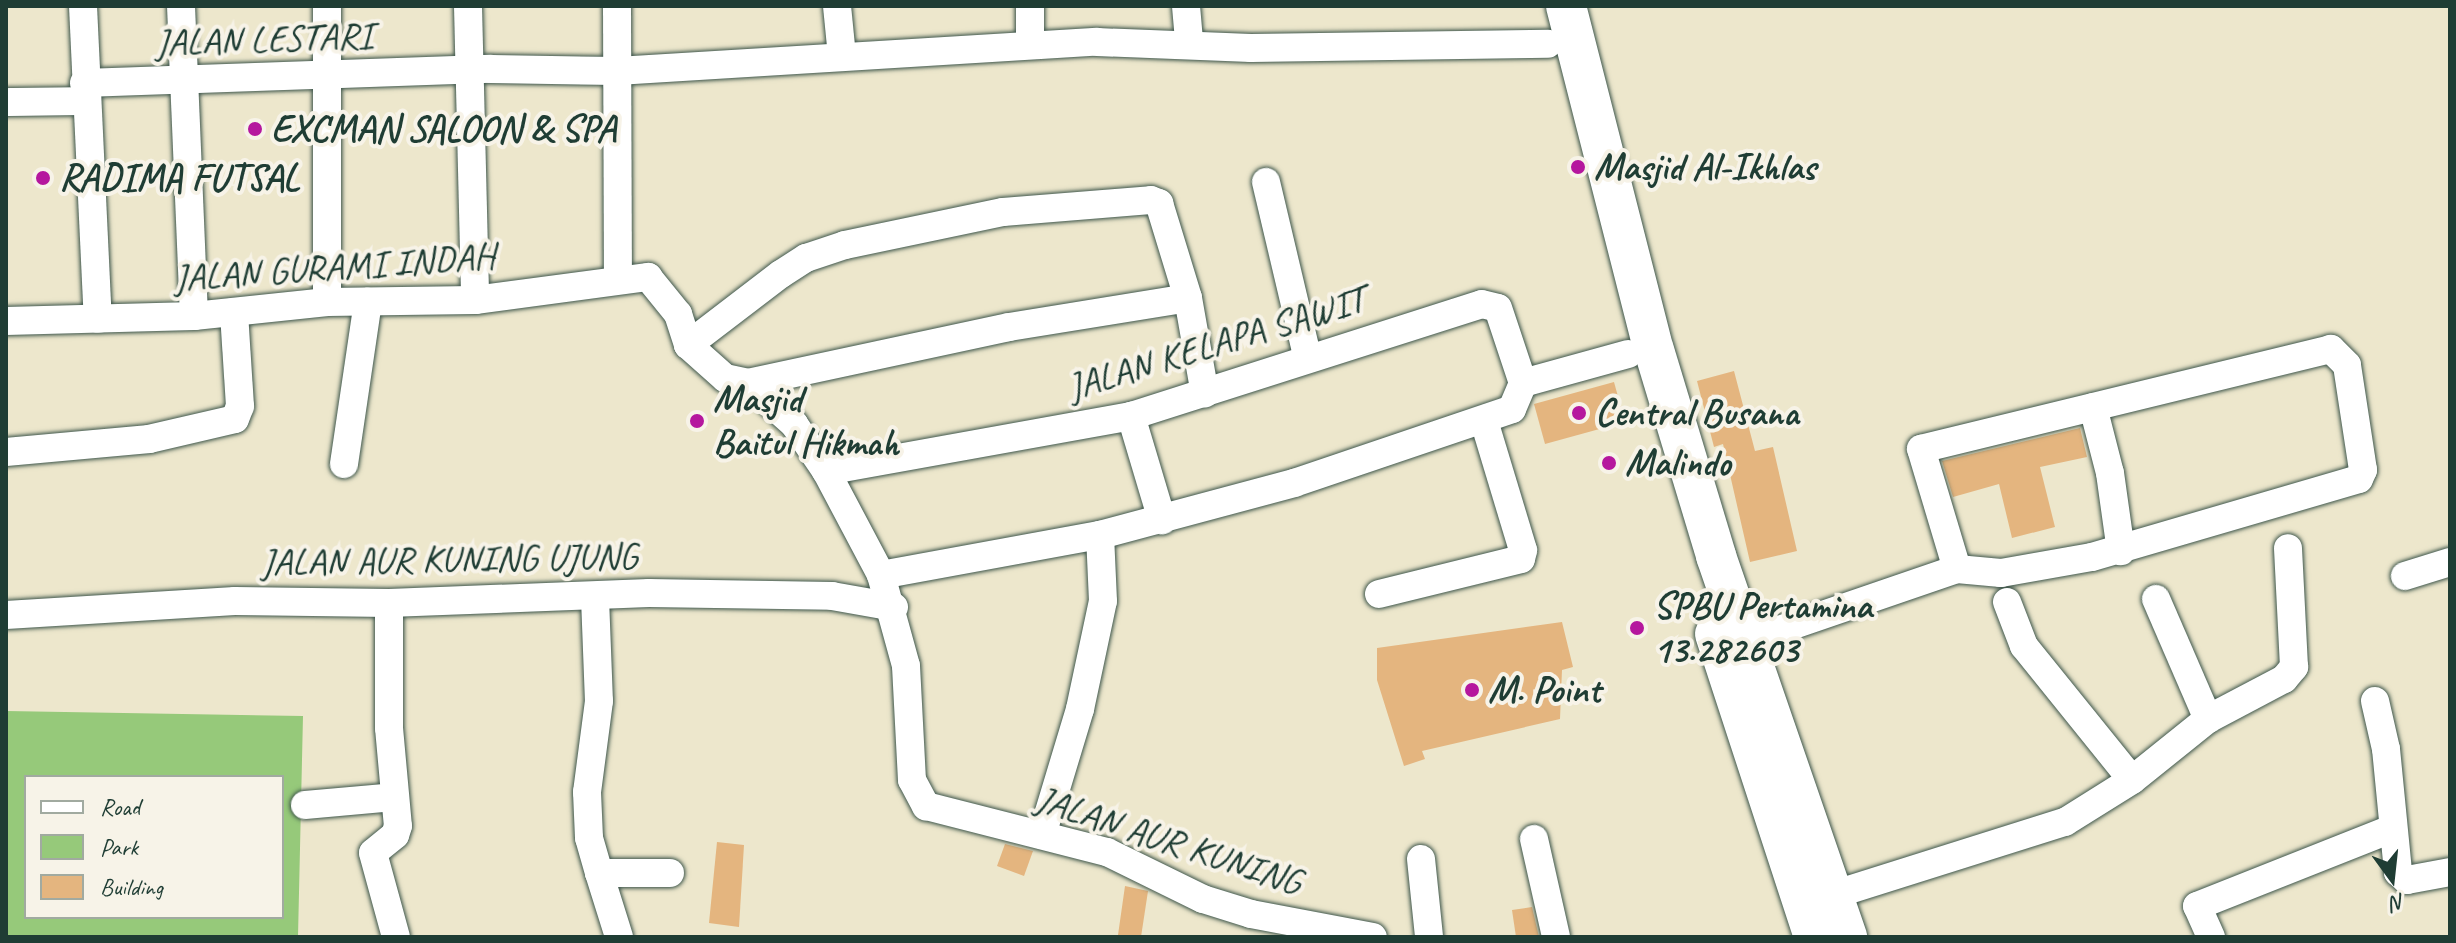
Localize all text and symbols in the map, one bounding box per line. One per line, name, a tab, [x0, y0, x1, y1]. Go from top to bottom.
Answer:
street label: JALAN LESTARI	[154, 12, 374, 66]
place label: EXCMAN SALOON & SPA	[271, 106, 615, 152]
marker: EXCMAN SALOON & SPA	[246, 120, 264, 138]
place label: Masjid Al-Ikhlas	[1594, 144, 1816, 190]
place label: RADIMA FUTSAL	[59, 155, 299, 201]
marker: Masjid Al-Ikhlas	[1569, 158, 1587, 176]
marker: RADIMA FUTSAL	[34, 169, 52, 187]
street label: JALAN GURAMI INDAH	[172, 233, 496, 301]
street label: JALAN KELAPA SAWIT	[1061, 276, 1371, 410]
place label: Masjid Baitul Hikmah	[713, 376, 900, 466]
place label: Central Busana	[1595, 390, 1797, 436]
marker: Central Busana	[1570, 404, 1588, 422]
marker: Masjid Baitul Hikmah	[688, 412, 706, 430]
place label: Malindo	[1625, 440, 1730, 486]
marker: Malindo	[1600, 454, 1618, 472]
street label: JALAN AUR KUNING UJUNG	[262, 533, 636, 585]
place label: SPBU Pertamina 13.282603	[1653, 583, 1872, 672]
marker: SPBU Pertamina 13.282603	[1628, 619, 1646, 637]
place label: M. Point	[1488, 667, 1600, 713]
marker: M. Point	[1463, 681, 1481, 699]
legend	[24, 775, 284, 919]
street label: JALAN AUR KUNING	[1031, 776, 1307, 904]
text: Road	[100, 792, 140, 822]
text: Park	[100, 832, 138, 862]
north arrow	[2352, 839, 2432, 919]
text: Building	[100, 872, 163, 902]
text: N	[2388, 887, 2408, 917]

